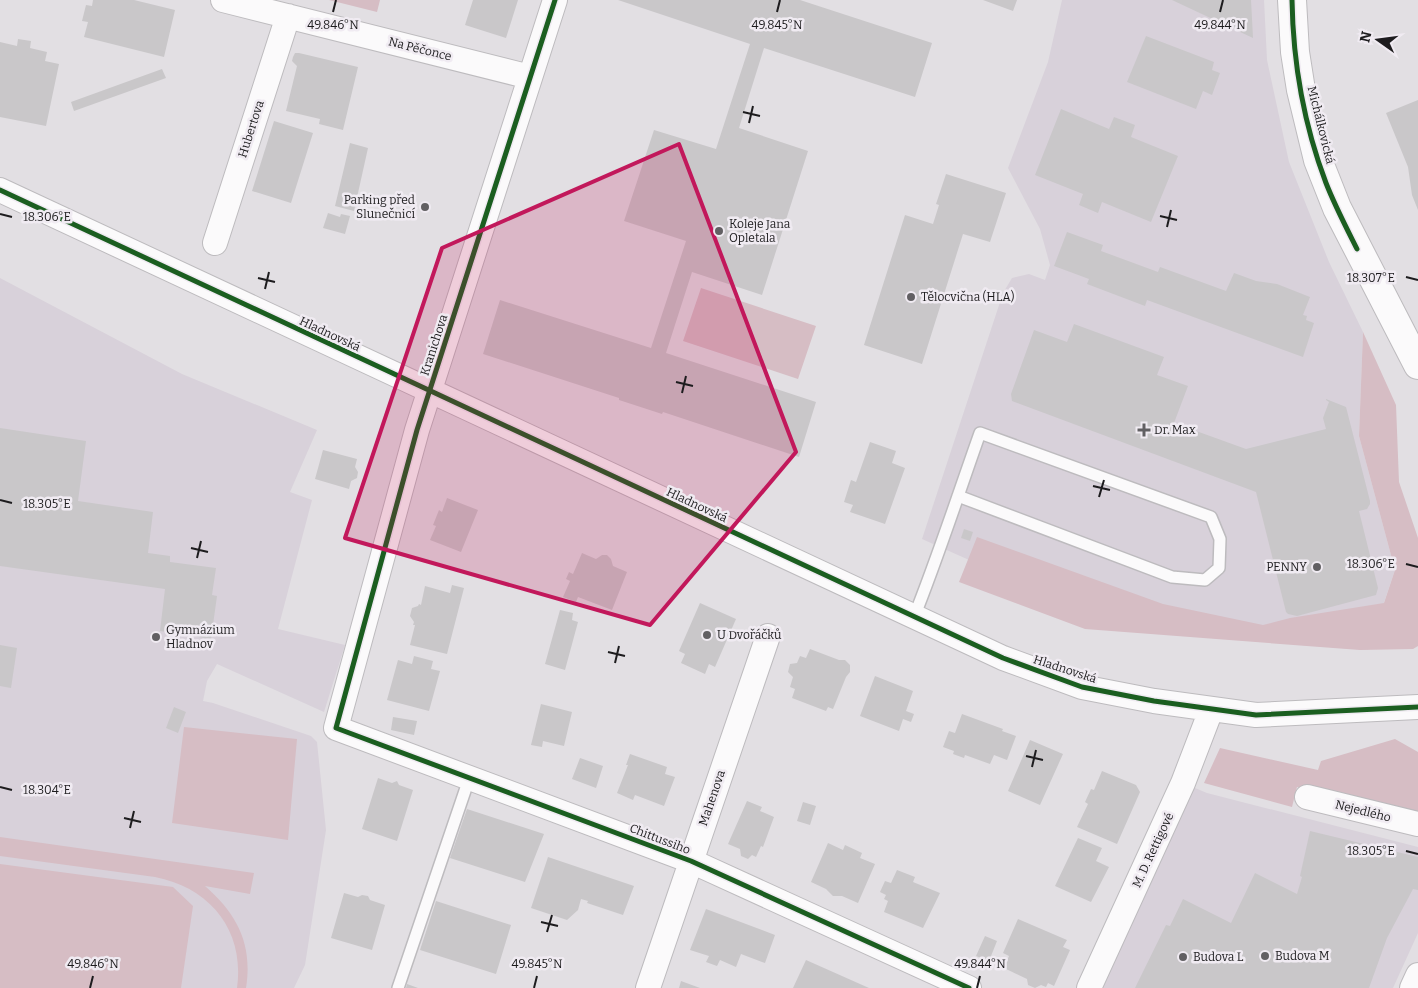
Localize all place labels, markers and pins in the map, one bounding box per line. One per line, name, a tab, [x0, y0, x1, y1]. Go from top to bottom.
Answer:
place label: Parking před Slunečnicí	[344, 193, 415, 221]
marker: Parking před Slunečnicí	[419, 201, 431, 213]
place label: Koleje Jana Opletala	[729, 217, 791, 245]
marker: Koleje Jana Opletala	[713, 225, 725, 237]
place label: Tělocvična (HLA)	[921, 289, 1015, 304]
marker: Tělocvična (HLA)	[905, 291, 917, 303]
place label: Dr. Max	[1154, 423, 1196, 437]
marker: Dr. Max	[1138, 424, 1150, 436]
place label: PENNY	[1266, 560, 1307, 574]
marker: PENNY	[1311, 561, 1323, 573]
place label: Gymnázium Hladnov	[166, 623, 235, 651]
place label: U Dvořáčků	[717, 628, 782, 642]
marker: U Dvořáčků	[701, 629, 713, 641]
marker: Gymnázium Hladnov	[150, 631, 162, 643]
place label: Budova M	[1275, 949, 1330, 963]
place label: Budova L	[1193, 950, 1244, 964]
marker: Budova M	[1259, 950, 1271, 962]
marker: Budova L	[1177, 951, 1189, 963]

